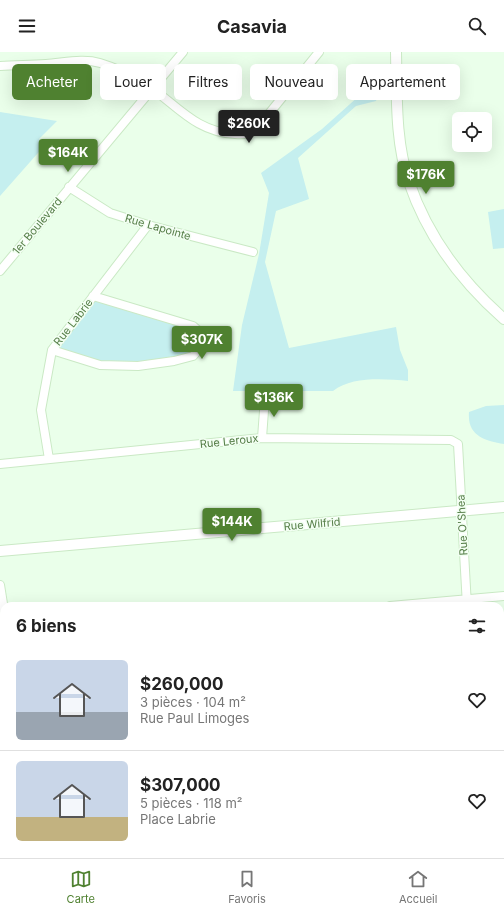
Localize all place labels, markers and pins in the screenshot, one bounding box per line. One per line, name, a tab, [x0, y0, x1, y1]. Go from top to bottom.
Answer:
pin: $260K	[221, 110, 277, 144]
pin: $164K	[40, 139, 96, 173]
pin: $176K	[398, 161, 454, 195]
pin: $307K	[174, 326, 230, 360]
pin: $136K	[246, 384, 302, 418]
pin: $144K	[204, 508, 260, 542]

